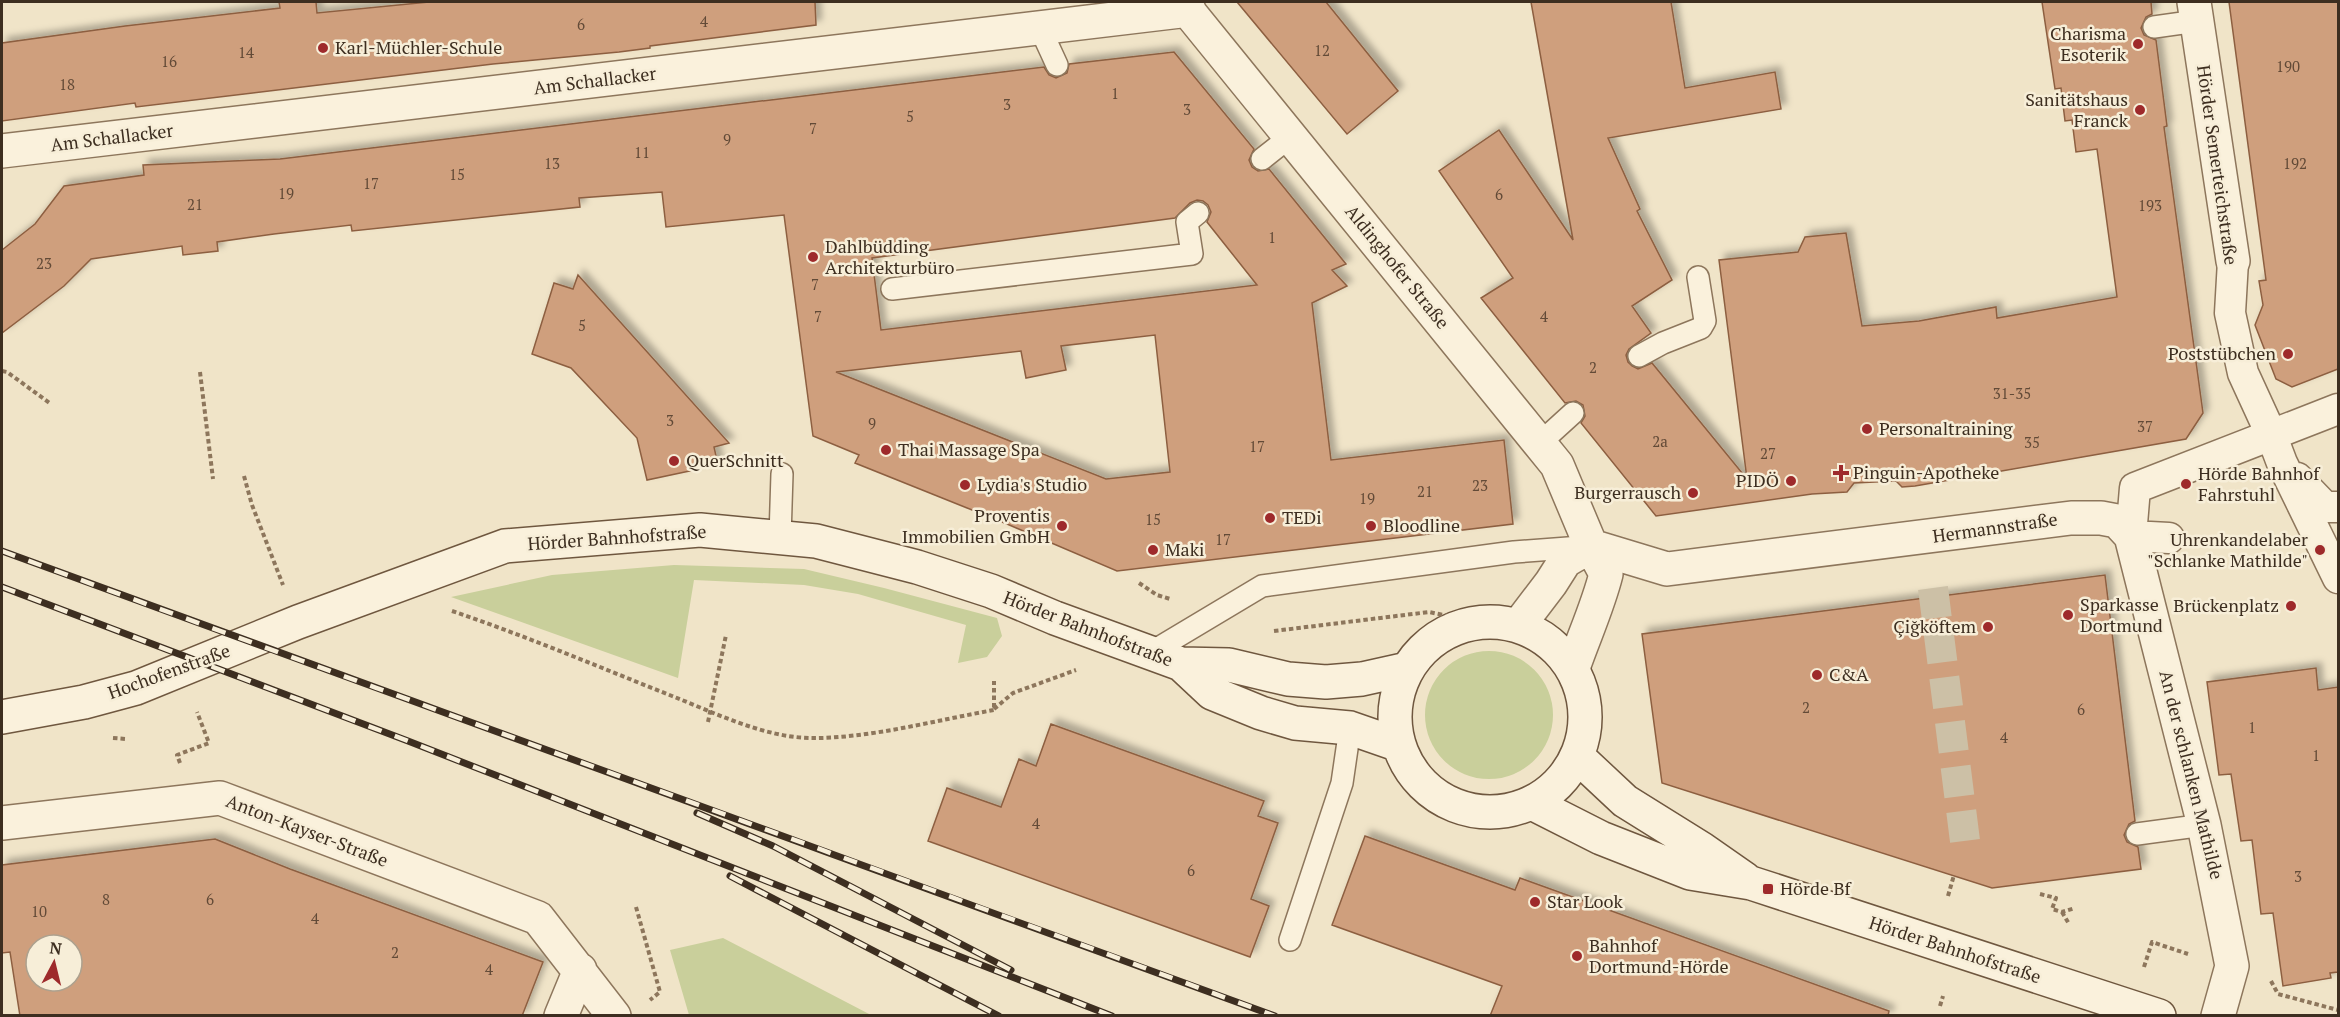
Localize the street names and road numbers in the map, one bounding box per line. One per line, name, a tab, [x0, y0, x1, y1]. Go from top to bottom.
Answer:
street label: Am Schallacker	[532, 61, 658, 99]
street label: Hörder Semerteichstraße	[2192, 63, 2244, 266]
street label: Am Schallacker	[49, 118, 175, 156]
street label: Aldinghofer Straße	[1340, 199, 1455, 333]
street label: Hermannstraße	[1931, 506, 2059, 548]
street label: Hörder Bahnhofstraße	[527, 519, 707, 555]
street label: Hörder Bahnhofstraße	[1000, 585, 1176, 671]
street label: Hochofenstraße	[104, 638, 233, 704]
street label: An der schlanken Mathilde	[2154, 668, 2230, 882]
street label: Anton-Kayser-Straße	[223, 788, 392, 872]
street label: Hörder Bahnhofstraße	[1866, 910, 2044, 988]

